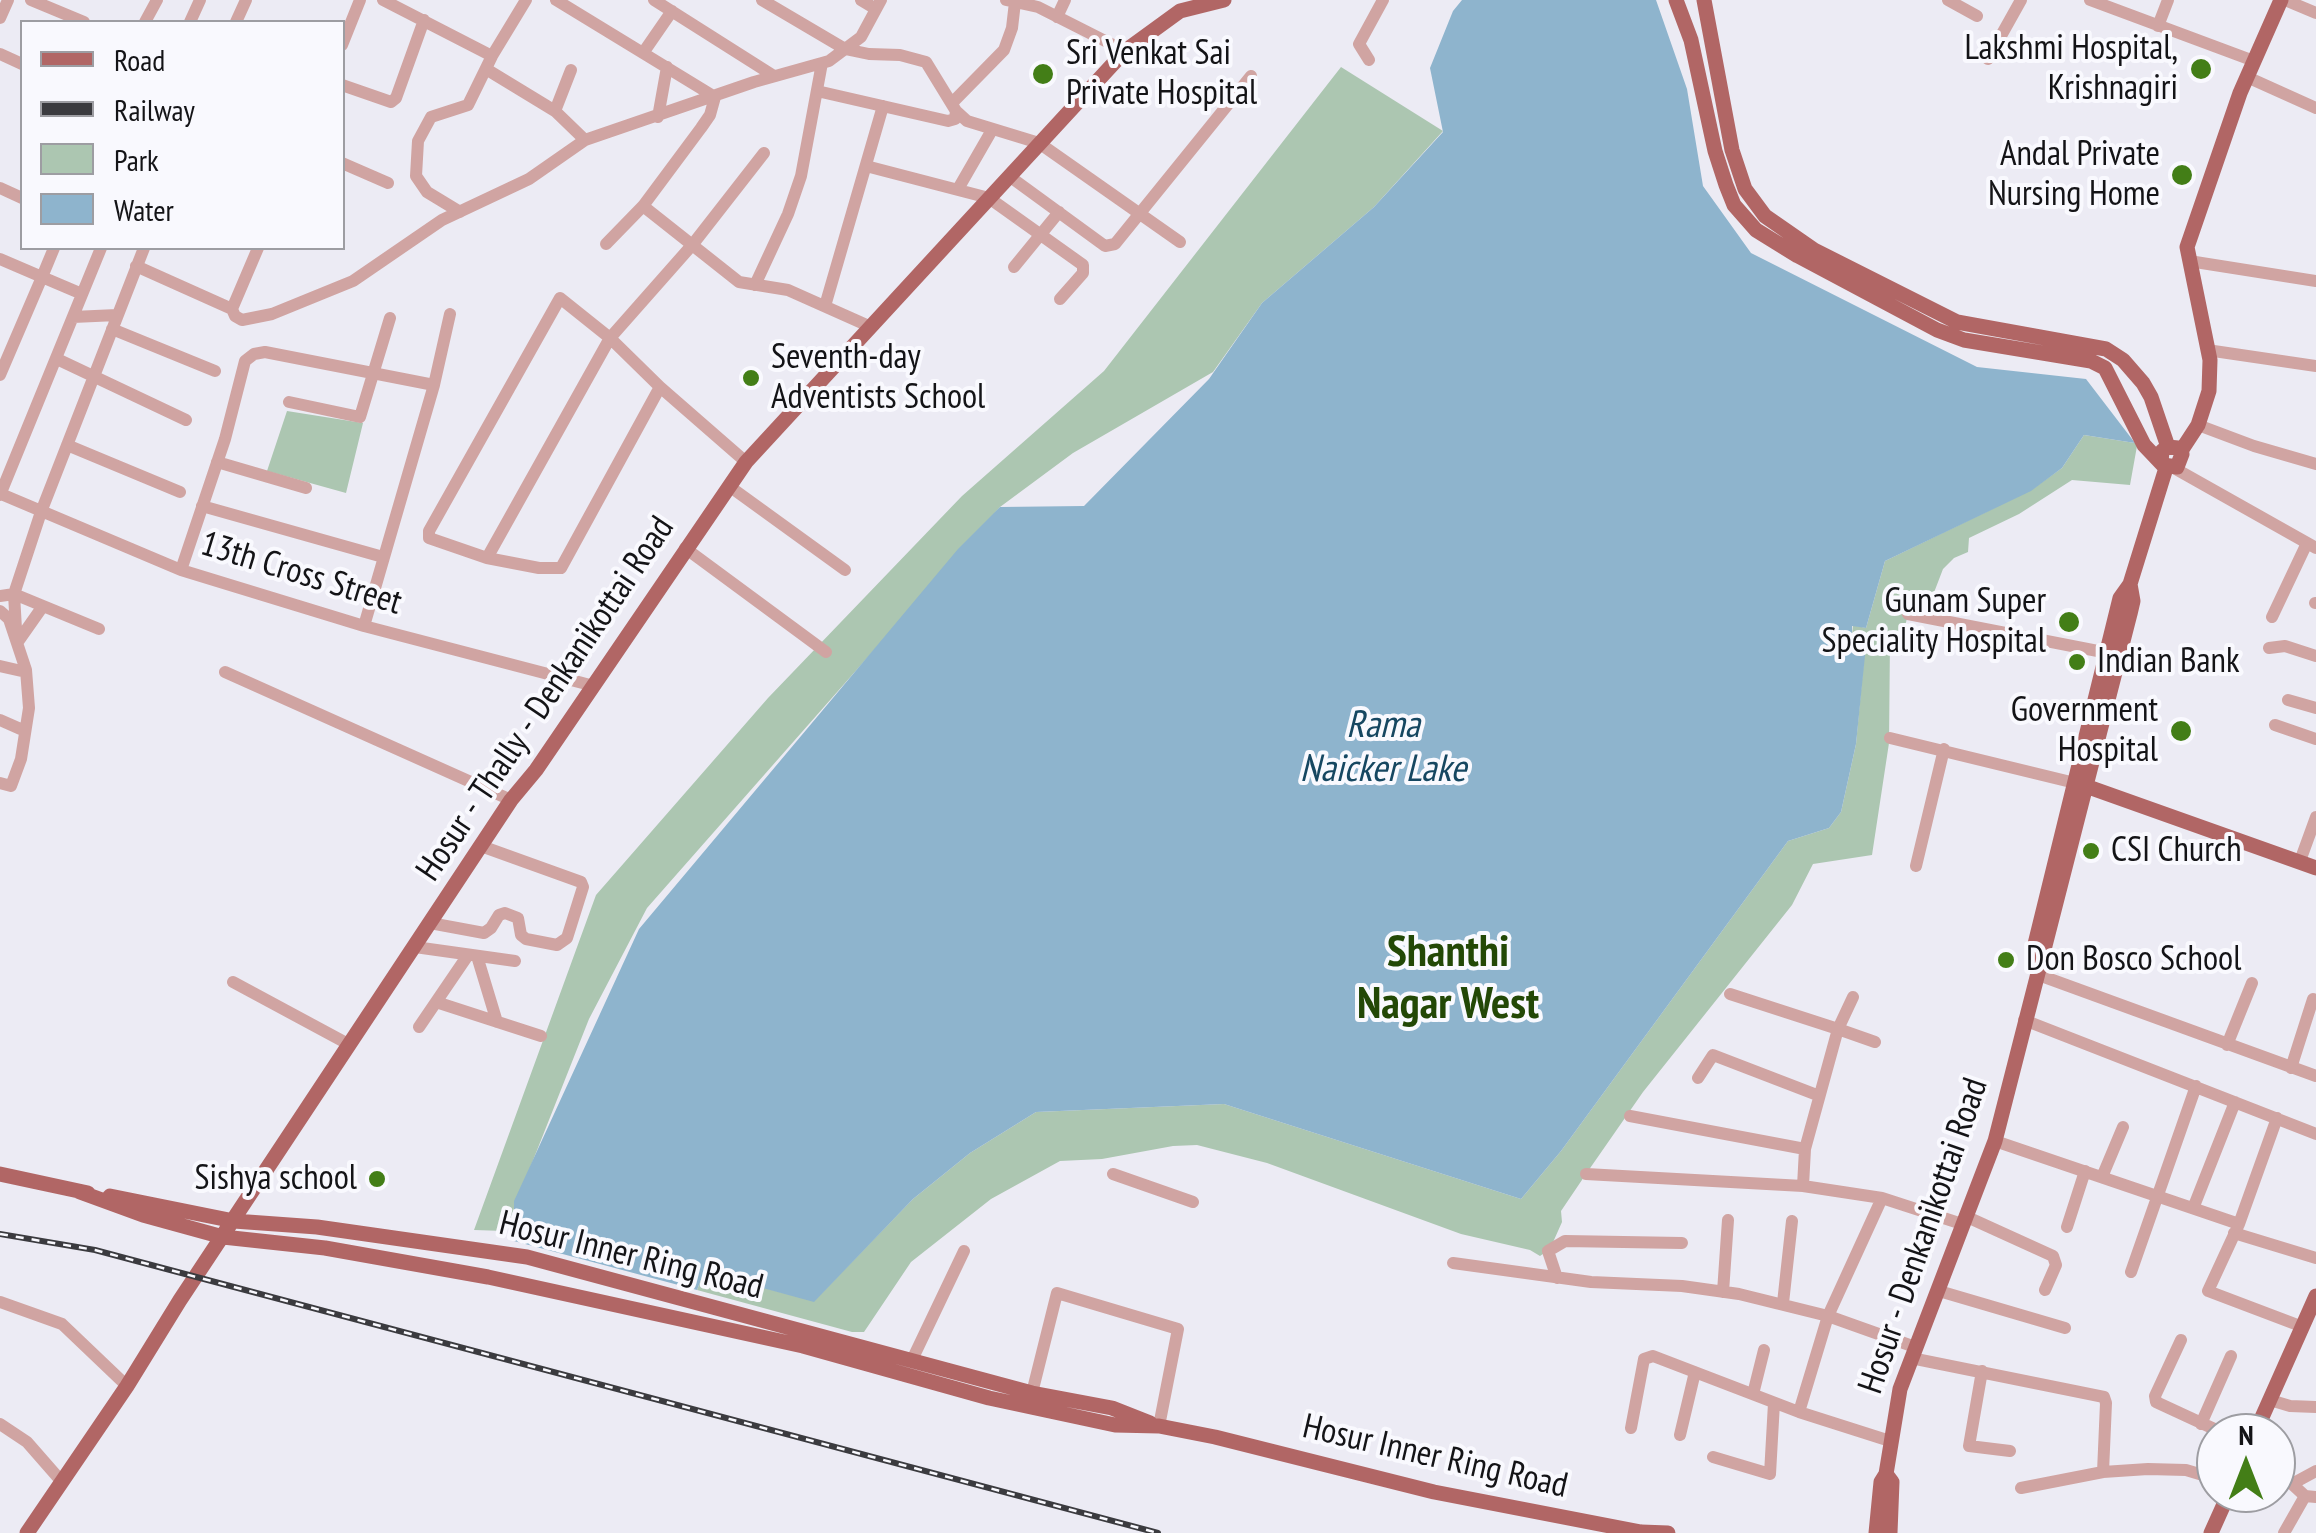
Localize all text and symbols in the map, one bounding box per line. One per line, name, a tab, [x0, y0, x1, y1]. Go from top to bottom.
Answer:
legend	[20, 20, 345, 250]
place label: Lakshmi Hospital, Krishnagiri	[1965, 28, 2178, 110]
place label: Sri Venkat Sai Private Hospital	[1066, 33, 1257, 115]
text: Road	[114, 40, 165, 79]
marker: Lakshmi Hospital, Krishnagiri	[2188, 56, 2214, 82]
marker: Sri Venkat Sai Private Hospital	[1030, 61, 1056, 87]
text: Railway	[114, 90, 195, 129]
place label: Andal Private Nursing Home	[1988, 134, 2160, 216]
text: Park	[114, 140, 159, 179]
marker: Andal Private Nursing Home	[2169, 162, 2195, 188]
text: Water	[114, 190, 174, 229]
place label: Seventh-day Adventists School	[771, 337, 985, 419]
marker: Seventh-day Adventists School	[740, 367, 762, 389]
street label: Hosur - Thally - Denkanikottai Road	[408, 509, 684, 889]
street label: 13th Cross Street	[196, 524, 406, 624]
place label: Gunam Super Speciality Hospital	[1822, 581, 2046, 663]
marker: Gunam Super Speciality Hospital	[2056, 609, 2082, 635]
place label: Indian Bank	[2097, 641, 2239, 683]
marker: Indian Bank	[2066, 651, 2088, 673]
place label: Government Hospital	[2011, 690, 2158, 772]
water label: Rama Naicker Lake	[1300, 703, 1466, 792]
marker: Government Hospital	[2168, 718, 2194, 744]
place label: CSI Church	[2111, 830, 2242, 872]
marker: CSI Church	[2080, 840, 2102, 862]
district label: Shanthi Nagar West	[1357, 926, 1539, 1032]
place label: Don Bosco School	[2026, 939, 2241, 981]
marker: Don Bosco School	[1995, 949, 2017, 971]
street label: Hosur - Denkanikottai Road	[1850, 1073, 1998, 1399]
place label: Sishya school	[195, 1158, 357, 1200]
marker: Sishya school	[366, 1168, 388, 1190]
street label: Hosur Inner Ring Road	[495, 1203, 767, 1309]
street label: Hosur Inner Ring Road	[1299, 1406, 1571, 1508]
north arrow	[2196, 1413, 2296, 1513]
text: N	[2238, 1416, 2254, 1453]

